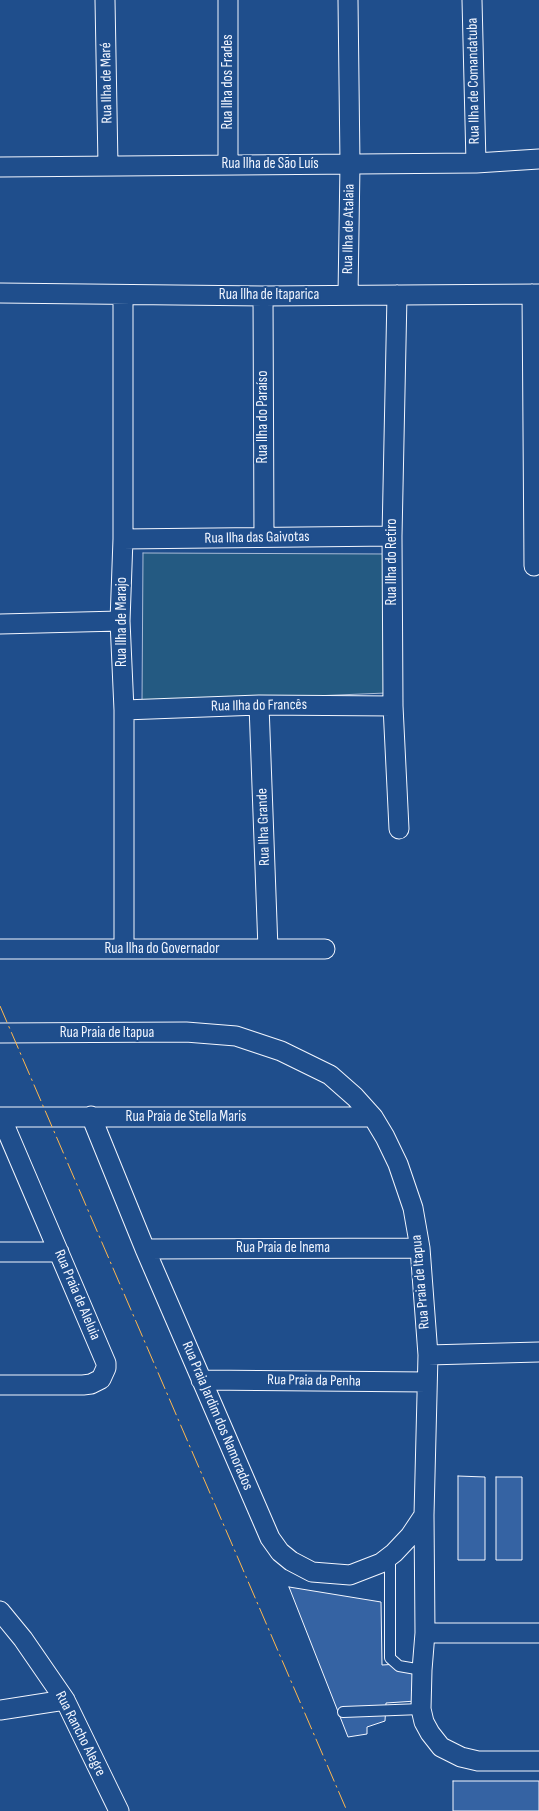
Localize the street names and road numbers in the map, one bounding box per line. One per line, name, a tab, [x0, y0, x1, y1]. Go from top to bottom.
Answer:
street label: Rua Ilha de Comandatuba	[464, 18, 484, 144]
street label: Rua Ilha dos Frades	[219, 34, 237, 130]
street label: Rua Ilha de Maré	[97, 42, 117, 124]
street label: Rua Ilha de São Luís	[221, 155, 319, 173]
street label: Rua Ilha de Atalaia	[339, 184, 359, 274]
street label: Rua Ilha de Itaparica	[219, 286, 319, 304]
street label: Rua Ilha do Paraíso	[254, 371, 272, 463]
street label: Rua Ilha do Retiro	[383, 518, 401, 606]
street label: Rua Ilha das Gaivotas	[204, 528, 310, 548]
street label: Rua Ilha de Marajo	[113, 577, 131, 667]
street label: Rua Ilha do Francês	[211, 696, 307, 716]
street label: Rua Ilha Grande	[254, 788, 274, 866]
street label: Rua Ilha do Governador	[104, 940, 220, 958]
street label: Rua Praia de Itapua	[60, 1024, 154, 1042]
street label: Rua Praia de Stella Maris	[126, 1108, 246, 1126]
street label: Rua Praia de Itapua	[408, 1234, 434, 1330]
street label: Rua Praia de Inema	[236, 1239, 330, 1257]
street label: Rua Praia de Aleluia	[50, 1247, 104, 1343]
street label: Rua Praia Jardim dos Namorados	[178, 1339, 256, 1493]
street label: Rua Praia da Penha	[267, 1371, 361, 1391]
street label: Rua Rancho Alegre	[51, 1689, 109, 1779]

